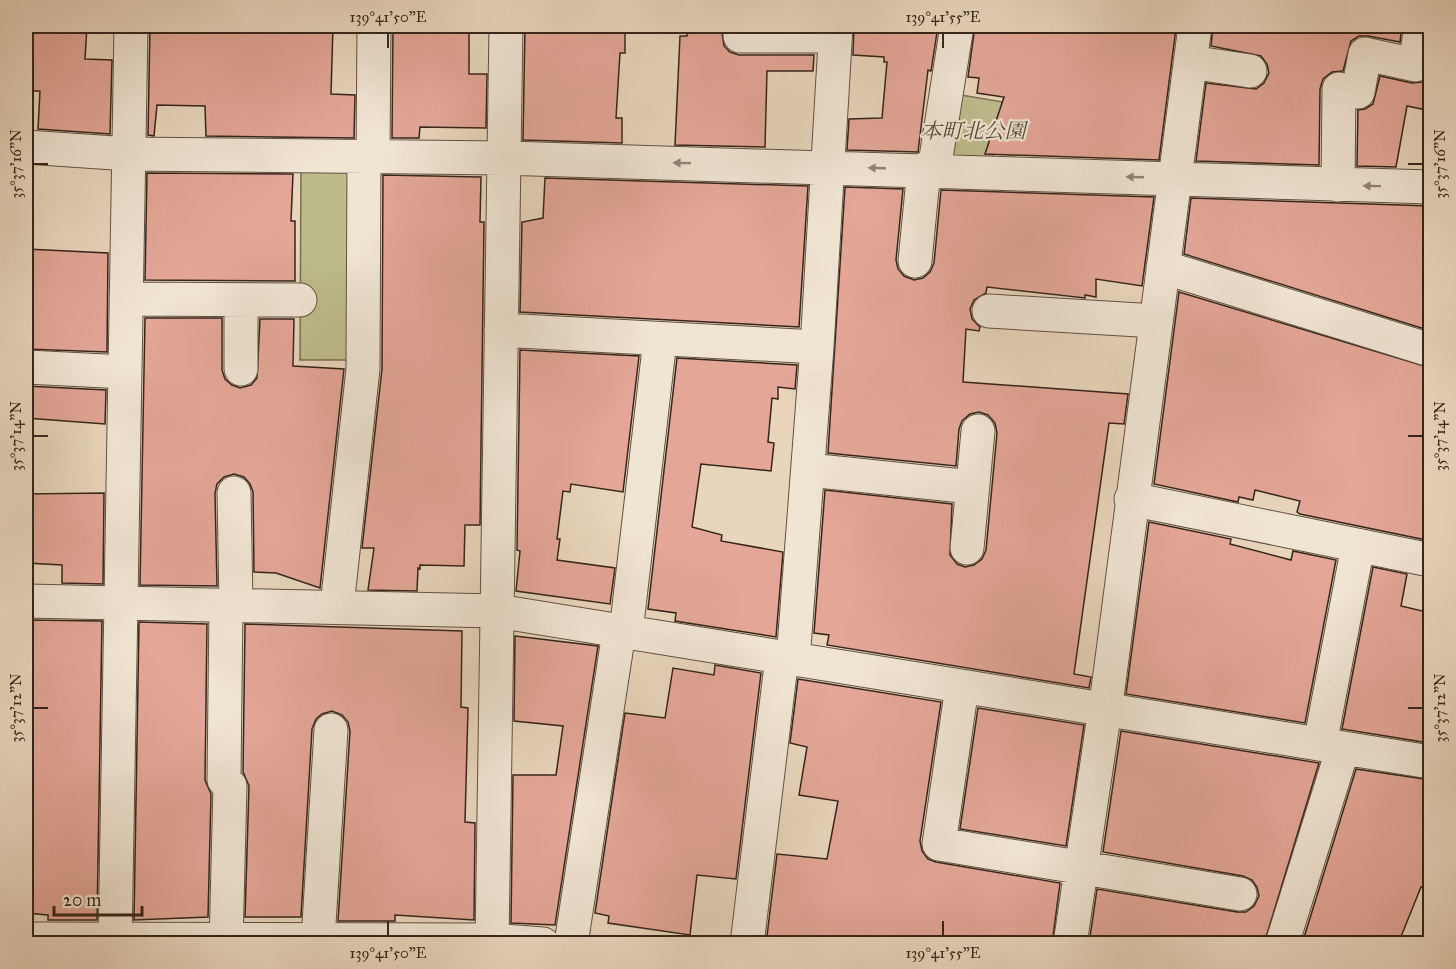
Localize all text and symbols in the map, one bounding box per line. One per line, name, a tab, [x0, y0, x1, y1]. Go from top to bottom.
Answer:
text: 139°41'50"E	[350, 8, 427, 26]
text: 139°41'55"E	[905, 8, 981, 26]
park label: 本町北公園	[921, 118, 1028, 144]
text: 35°37'16"N	[7, 129, 25, 199]
text: 35°37'16"N	[1431, 129, 1449, 199]
one-way arrow	[673, 158, 692, 168]
one-way arrow	[868, 163, 887, 173]
one-way arrow	[1126, 172, 1145, 181]
one-way arrow	[1363, 181, 1382, 191]
text: 35°37'14"N	[7, 401, 25, 471]
text: 35°37'14"N	[1431, 401, 1449, 471]
text: 35°37'12"N	[7, 673, 25, 743]
text: 35°37'12"N	[1431, 673, 1449, 743]
scale bar	[54, 879, 142, 917]
text: 20 m	[63, 889, 101, 911]
text: 139°41'50"E	[350, 944, 427, 962]
text: 139°41'55"E	[905, 944, 981, 962]

